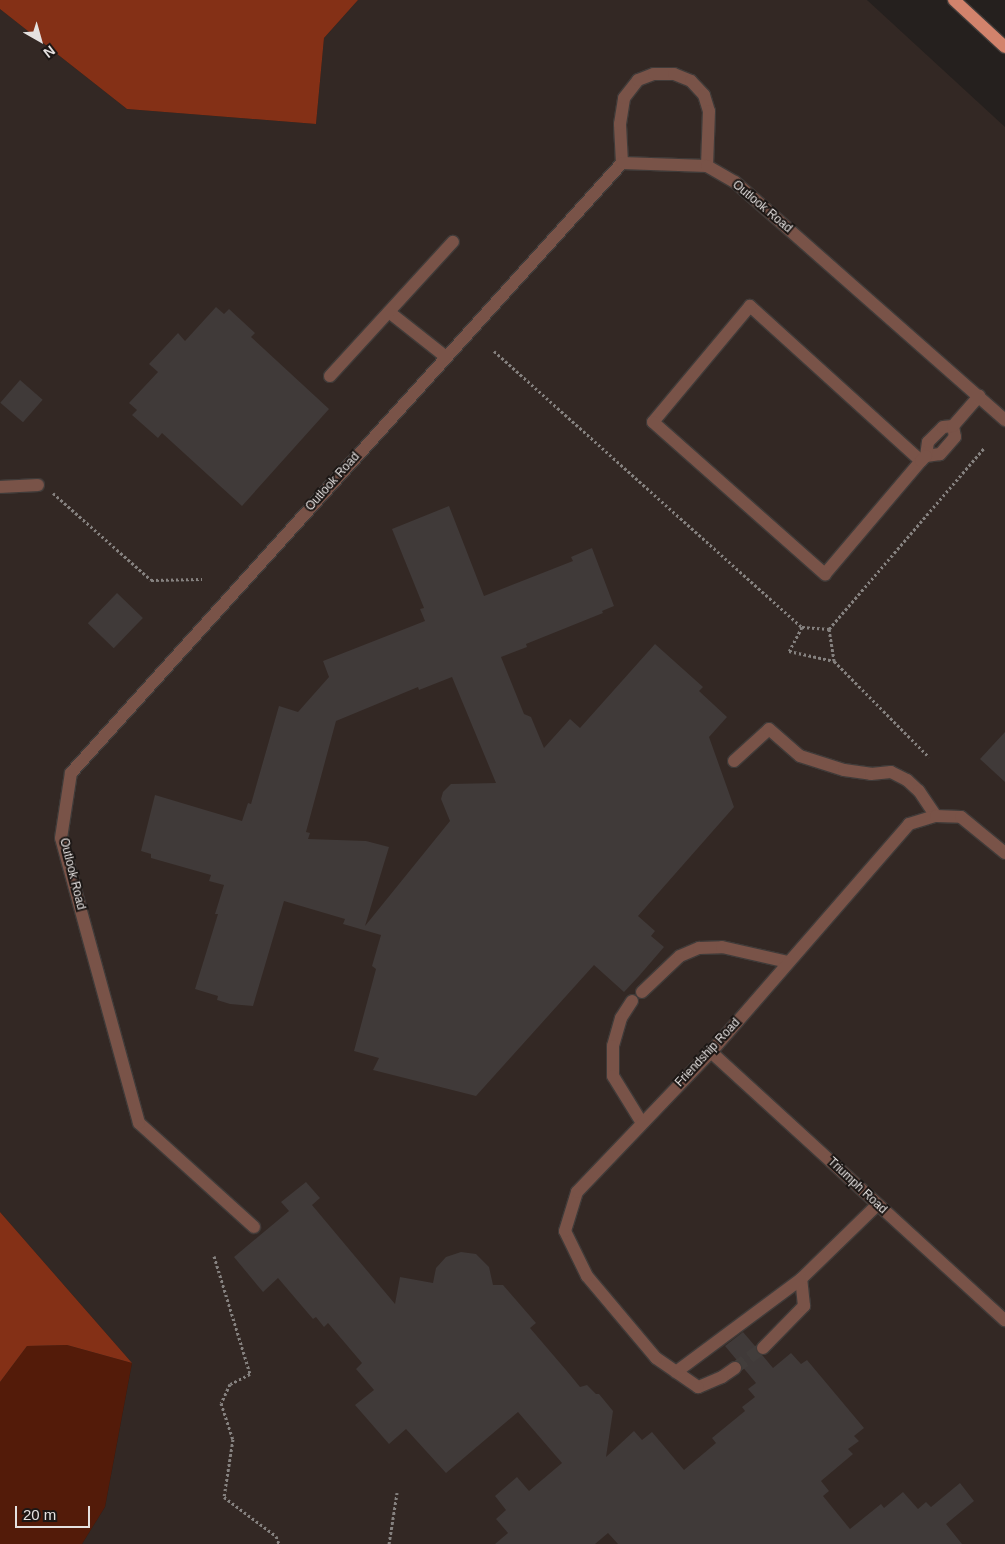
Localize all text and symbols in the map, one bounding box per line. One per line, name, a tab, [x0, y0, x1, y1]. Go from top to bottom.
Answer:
north arrow	[15, 15, 65, 65]
text: N	[40, 42, 58, 61]
street label: Outlook Road	[729, 178, 795, 236]
street label: Outlook Road	[303, 450, 363, 514]
street label: Outlook Road	[56, 837, 88, 911]
street label: Friendship Road	[673, 1016, 743, 1090]
street label: Triumph Road	[824, 1155, 890, 1217]
scale bar	[18, 1496, 92, 1528]
text: 20 m	[23, 1506, 56, 1523]

